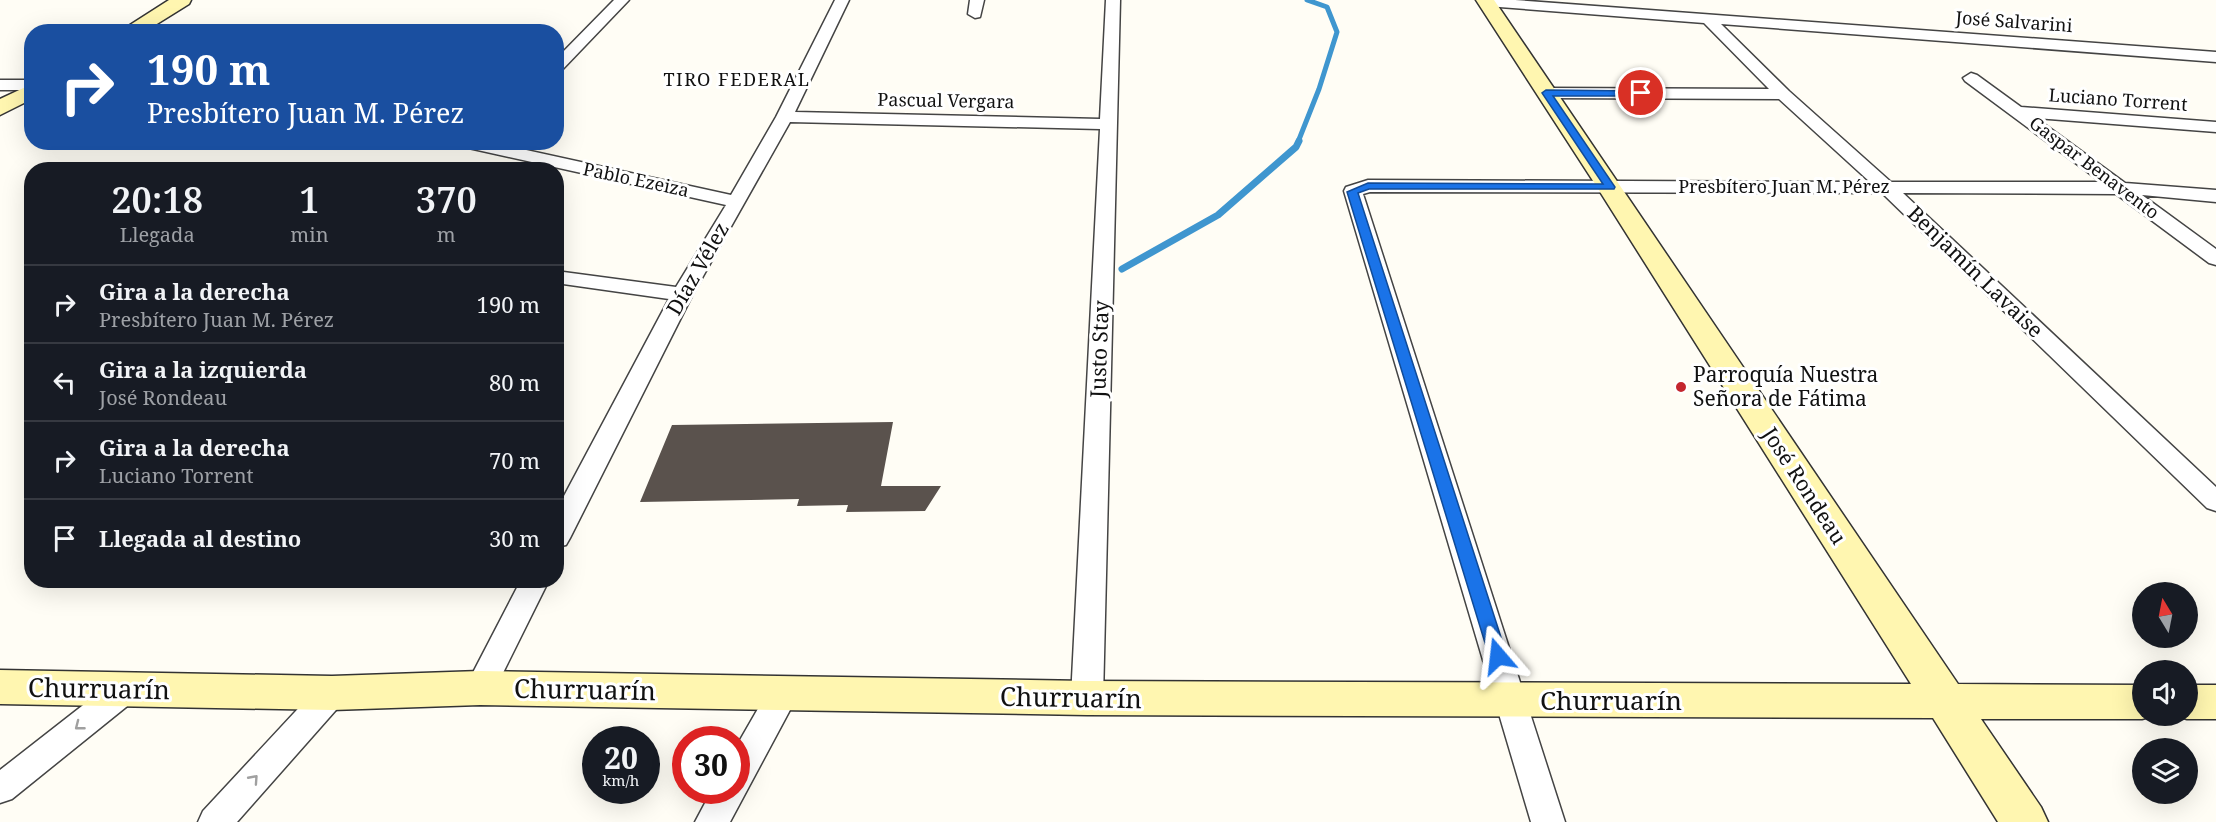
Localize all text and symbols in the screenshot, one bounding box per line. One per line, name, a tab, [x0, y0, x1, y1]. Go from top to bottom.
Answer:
street label: José Salvarini	[1954, 5, 2073, 37]
text: 190 m	[147, 40, 271, 97]
icon: right	[48, 48, 126, 126]
district label: TIRO FEDERAL	[664, 67, 810, 91]
pin	[1615, 67, 1666, 118]
icon: arrive	[1624, 76, 1657, 109]
street label: Luciano Torrent	[2048, 82, 2188, 116]
street label: Pascual Vergara	[877, 87, 1015, 113]
text: Presbítero Juan M. Pérez	[147, 94, 464, 131]
street label: Gaspar Benavento	[2025, 110, 2165, 224]
street label: Pablo Ezeiza	[581, 156, 691, 202]
street label: Presbítero Juan M. Pérez	[1678, 174, 1890, 198]
text: 20:18	[111, 175, 203, 224]
text: 1	[299, 175, 320, 224]
text: 370	[416, 175, 477, 224]
street label: Benjamín Lavaise	[1902, 199, 2050, 343]
street label: Díaz Vélez	[659, 217, 735, 320]
text: Llegada	[120, 221, 195, 248]
text: min	[290, 221, 329, 248]
text: m	[437, 221, 456, 248]
text: Gira a la derecha	[99, 276, 290, 306]
icon: right	[48, 288, 81, 321]
text: 190 m	[477, 289, 540, 319]
street label: Justo Stay	[1083, 300, 1115, 399]
text: Presbítero Juan M. Pérez	[99, 306, 334, 333]
text: Gira a la izquierda	[99, 354, 307, 384]
place label: Parroquía Nuestra Señora de Fátima	[1693, 360, 1878, 412]
icon: left	[48, 366, 81, 399]
text: 80 m	[489, 367, 540, 397]
marker: Parroquía Nuestra Señora de Fátima	[1674, 380, 1688, 394]
text: José Rondeau	[99, 384, 227, 411]
street label: José Rondeau	[1756, 421, 1853, 549]
text: Gira a la derecha	[99, 432, 290, 462]
icon: right	[48, 444, 81, 477]
text: 70 m	[489, 445, 540, 475]
text: Luciano Torrent	[99, 462, 254, 489]
icon: arrive	[48, 522, 81, 555]
text: Llegada al destino	[99, 523, 301, 553]
text: 30 m	[489, 523, 540, 553]
north arrow	[2132, 582, 2198, 648]
map controls	[2132, 582, 2198, 804]
position arrow	[1466, 624, 1530, 688]
button: sound	[2132, 660, 2198, 726]
street label: Churruarín	[28, 669, 171, 707]
street label: Churruarín	[514, 670, 657, 708]
street label: Churruarín	[1000, 678, 1143, 716]
street label: Churruarín	[1540, 682, 1682, 718]
one-way arrow	[75, 719, 86, 730]
speed limit sign: 30	[672, 726, 750, 804]
text: 20	[604, 737, 638, 778]
button: layers	[2132, 738, 2198, 804]
text: km/h	[603, 770, 639, 790]
one-way arrow	[247, 775, 258, 785]

